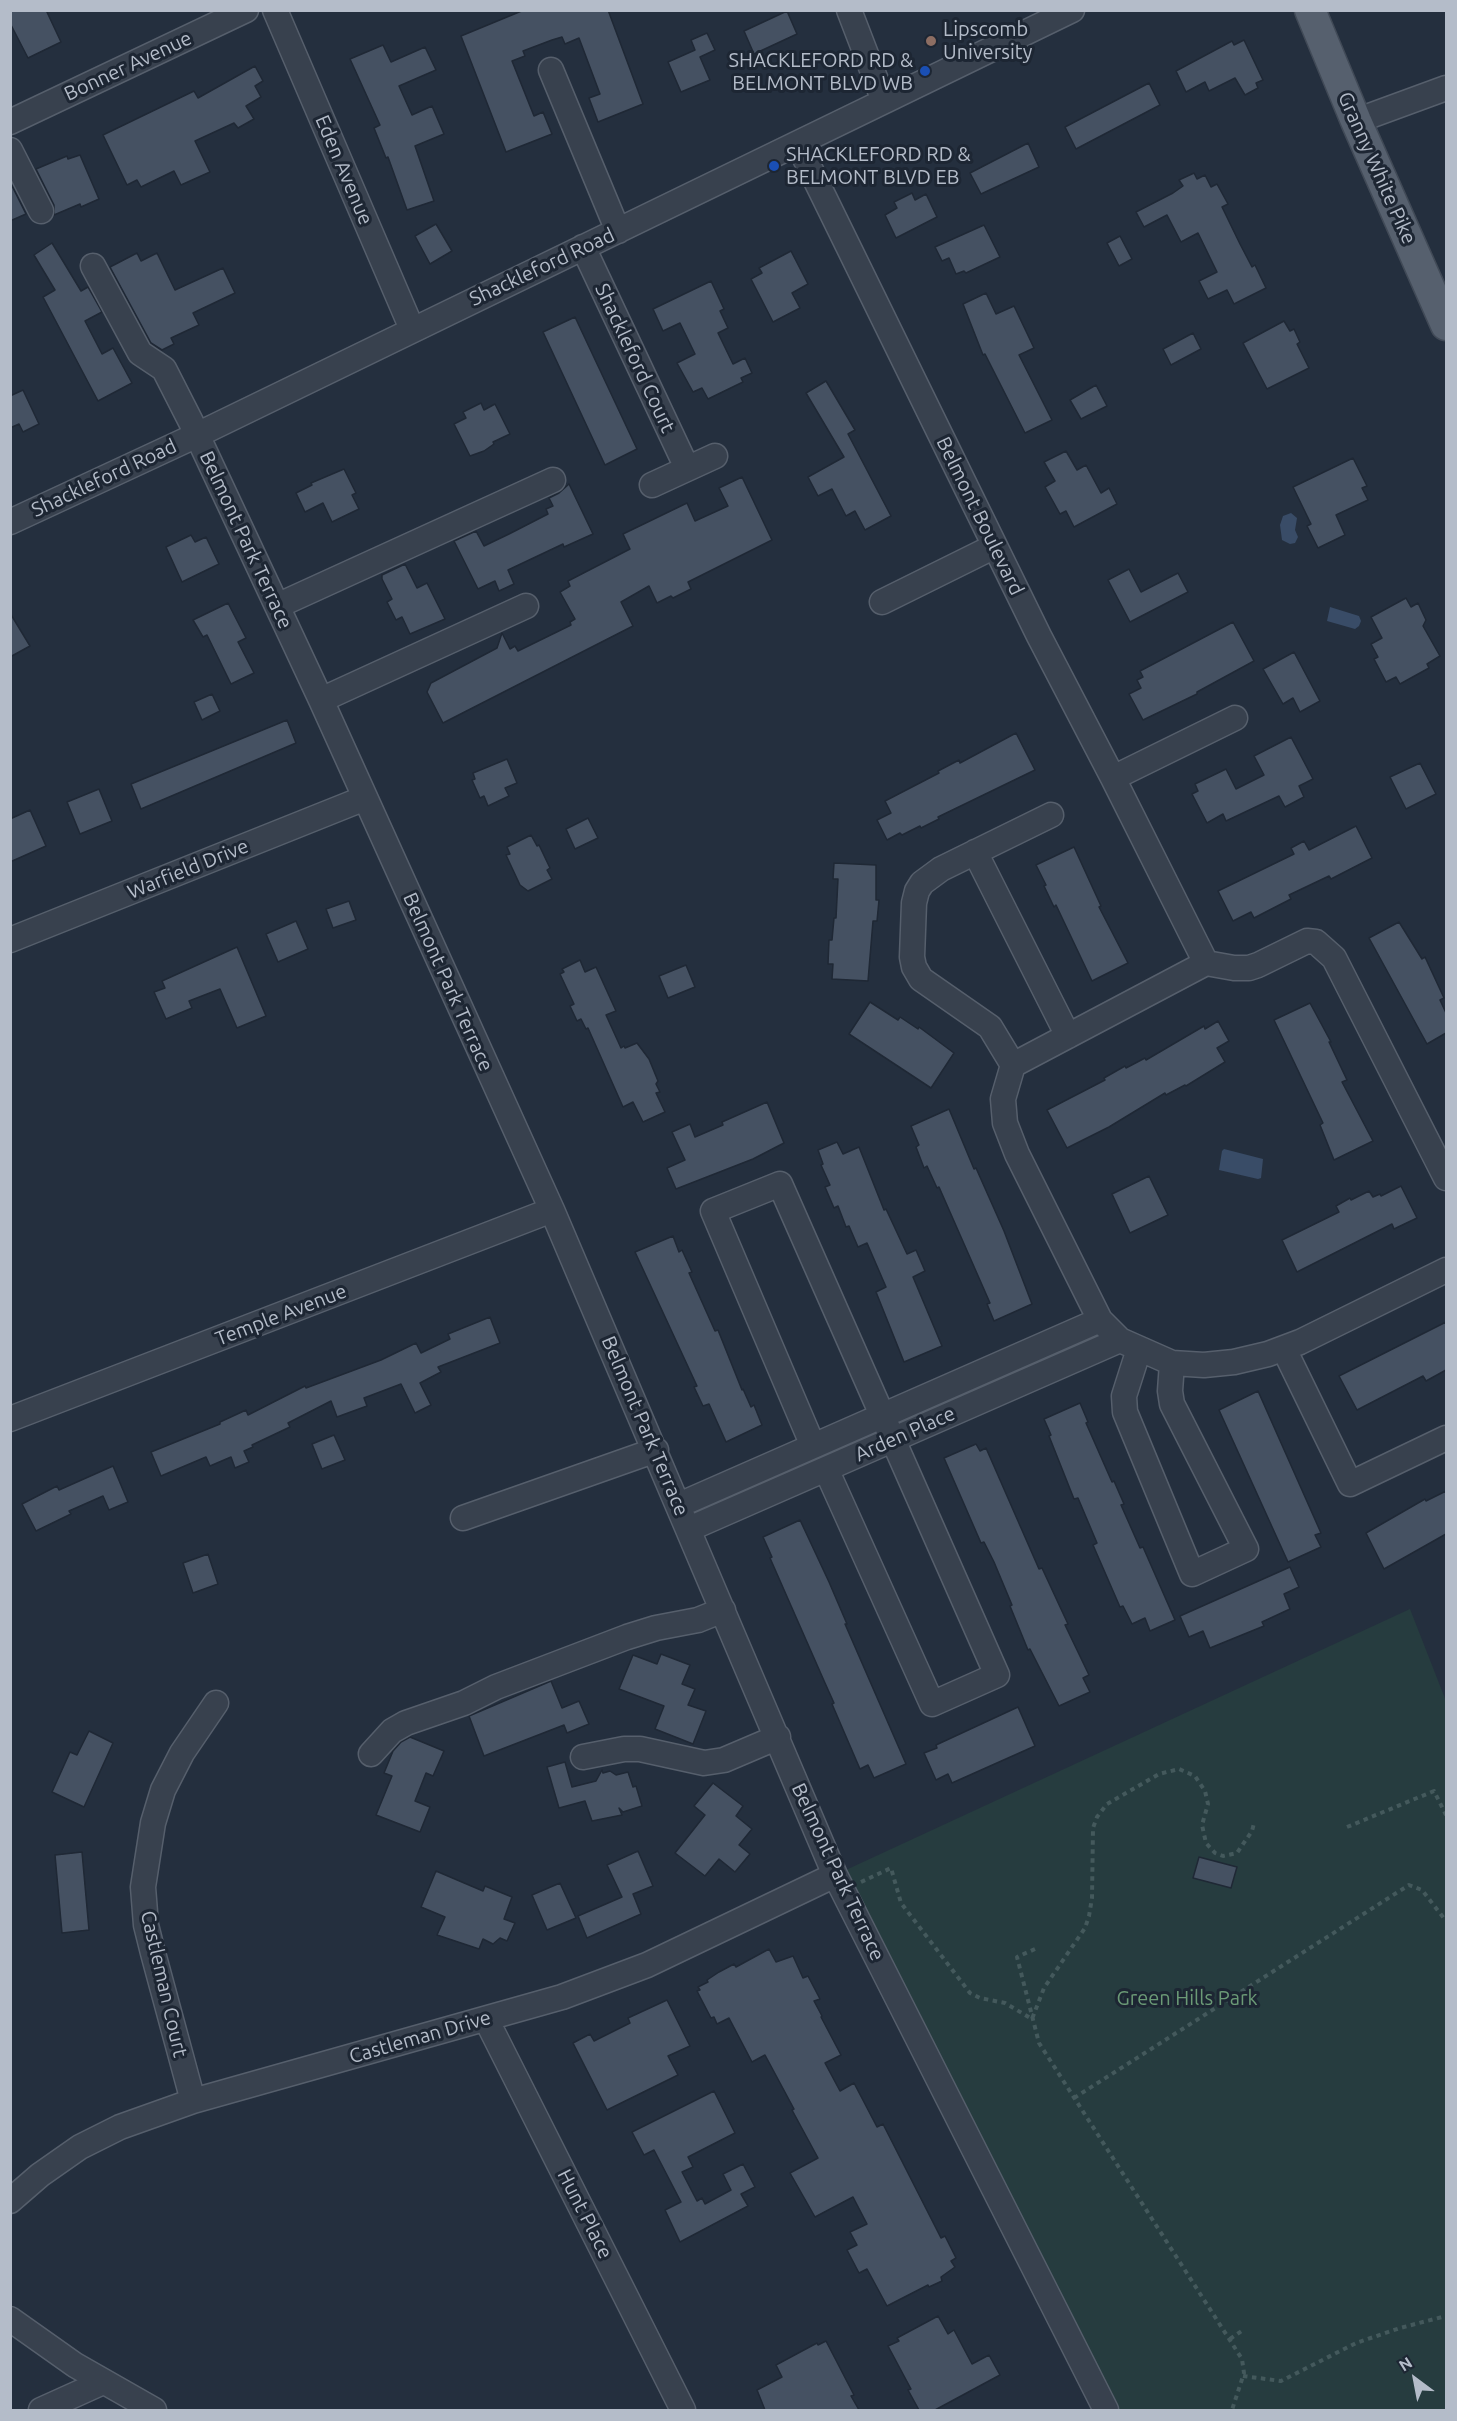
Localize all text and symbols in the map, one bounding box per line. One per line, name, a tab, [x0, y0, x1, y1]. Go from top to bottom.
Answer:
place label: Lipscomb University	[943, 17, 1032, 64]
street label: Bonner Avenue	[60, 26, 196, 106]
marker: Lipscomb University	[924, 34, 938, 48]
place label: SHACKLEFORD RD & BELMONT BLVD WB	[728, 48, 913, 95]
marker: SHACKLEFORD RD & BELMONT BLVD WB	[918, 64, 932, 78]
street label: Granny White Pike	[1333, 88, 1421, 248]
street label: Eden Avenue	[310, 111, 378, 229]
place label: SHACKLEFORD RD & BELMONT BLVD EB	[786, 142, 971, 189]
marker: SHACKLEFORD RD & BELMONT BLVD EB	[767, 159, 781, 173]
street label: Shackleford Road	[466, 223, 618, 311]
street label: Shackleford Court	[590, 280, 680, 436]
street label: Belmont Boulevard	[931, 433, 1029, 599]
street label: Shackleford Road	[28, 434, 180, 522]
street label: Belmont Park Terrace	[194, 447, 298, 633]
street label: Warfield Drive	[124, 834, 252, 904]
street label: Belmont Park Terrace	[398, 889, 498, 1075]
street label: Temple Avenue	[212, 1279, 350, 1351]
street label: Belmont Park Terrace	[596, 1332, 694, 1520]
street label: Arden Place	[851, 1401, 959, 1467]
street label: Belmont Park Terrace	[786, 1779, 890, 1965]
street label: Castleman Court	[135, 1908, 193, 2060]
park label: Green Hills Park	[1116, 1986, 1258, 2010]
street label: Castleman Drive	[346, 2005, 494, 2069]
street label: Hunt Place	[552, 2165, 618, 2263]
north arrow	[1385, 2349, 1445, 2409]
text: N	[1396, 2353, 1415, 2375]

